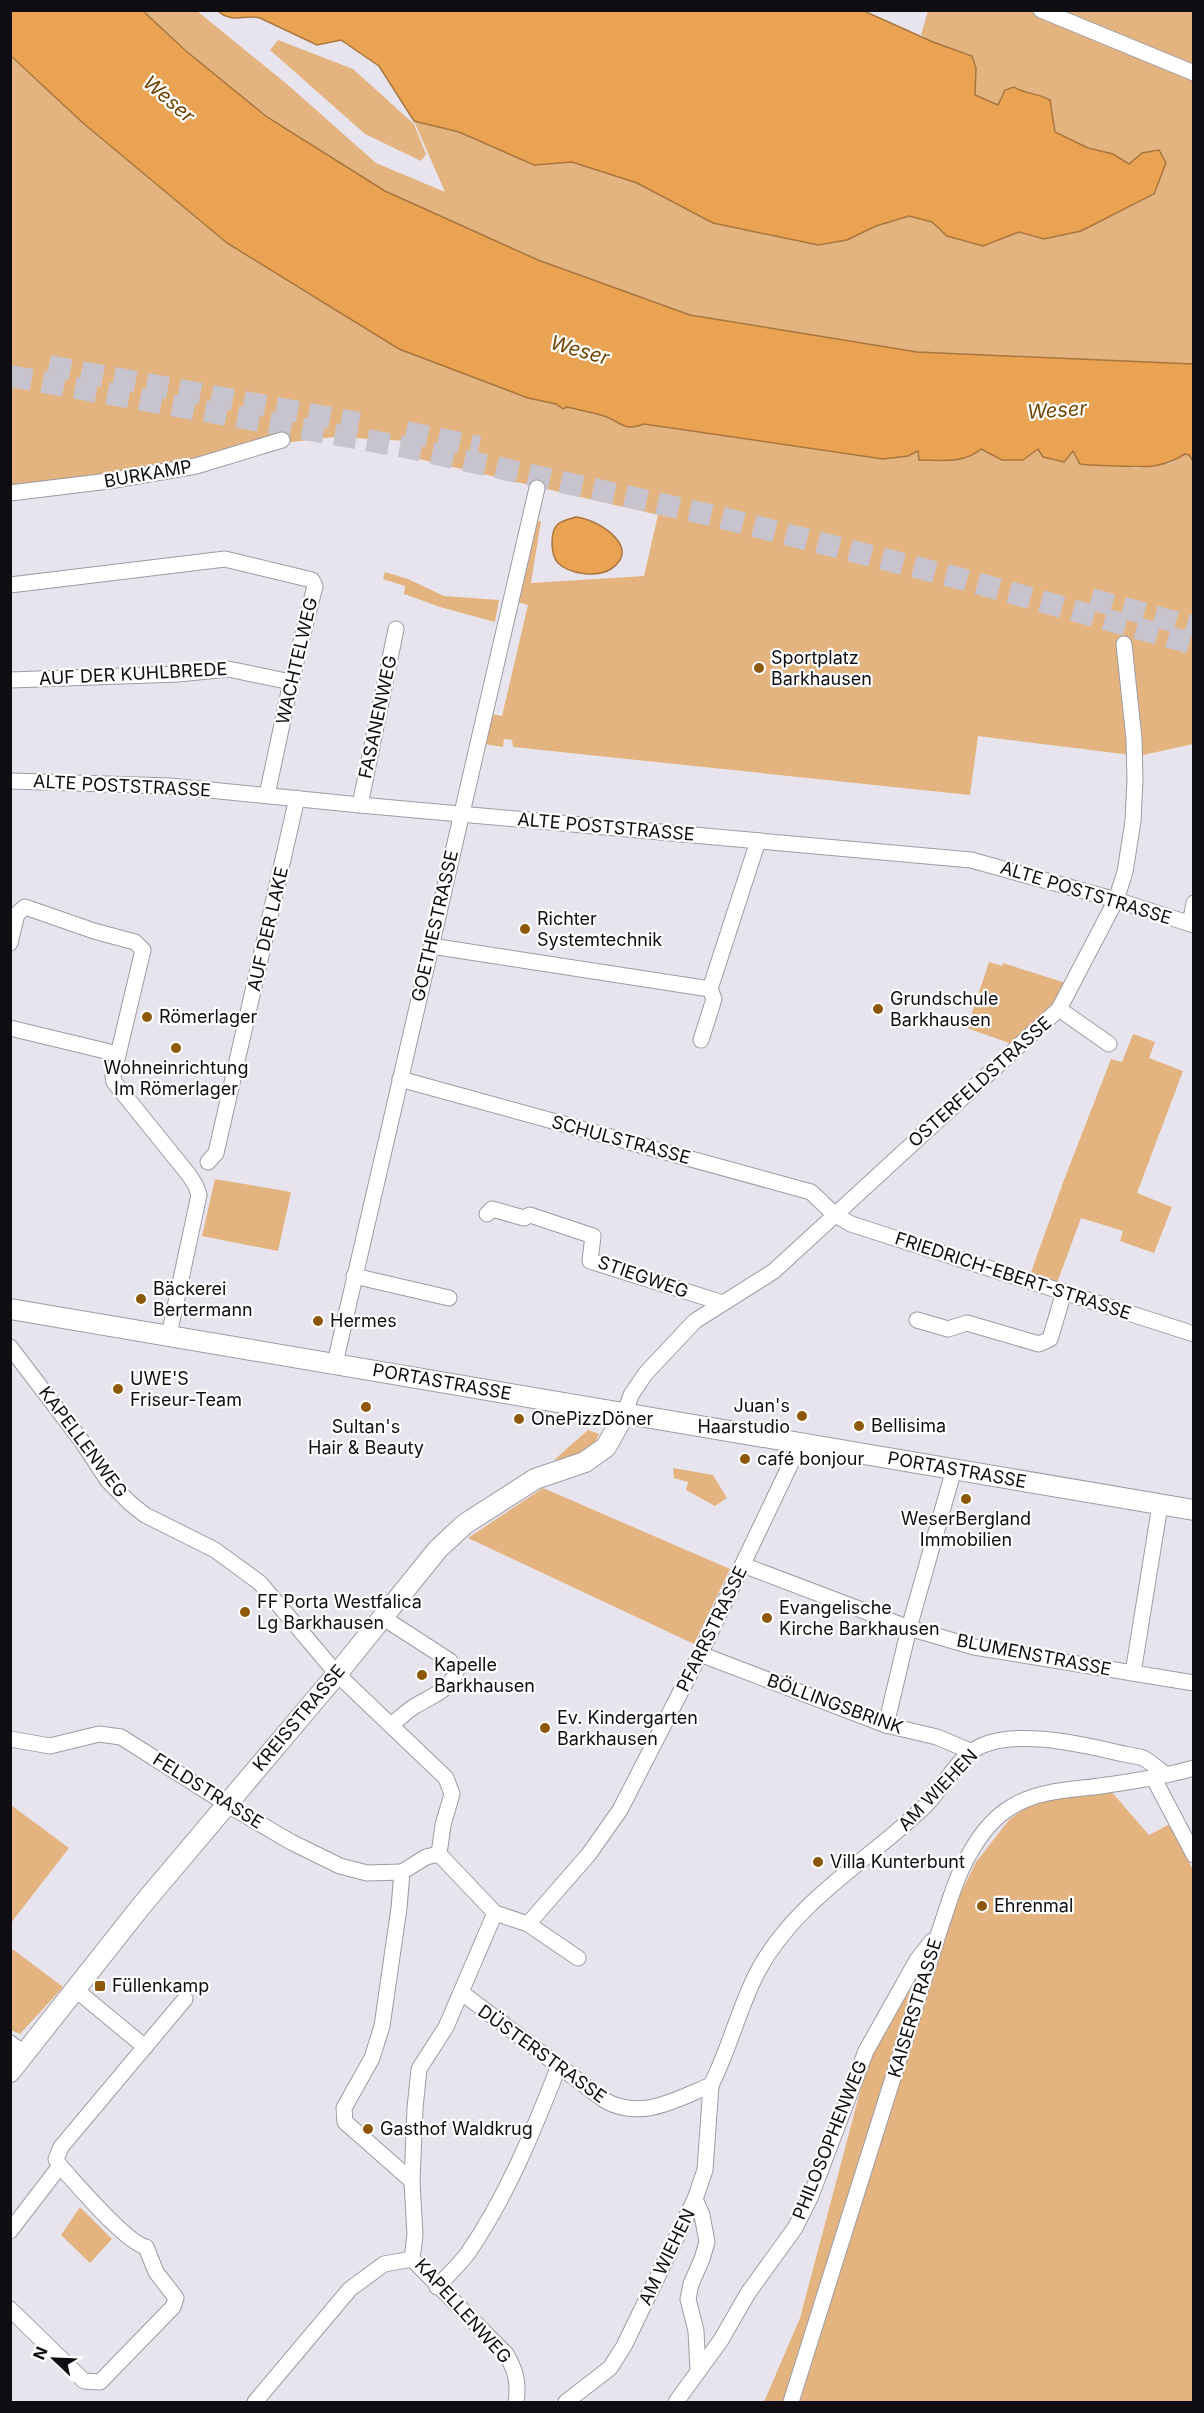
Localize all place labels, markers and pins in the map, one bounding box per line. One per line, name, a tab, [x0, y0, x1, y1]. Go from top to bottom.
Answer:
place label: Sportplatz Barkhausen	[771, 647, 872, 689]
marker: Sportplatz Barkhausen	[752, 661, 766, 675]
place label: Richter Systemtechnik	[537, 908, 662, 950]
marker: Richter Systemtechnik	[518, 922, 532, 936]
place label: Grundschule Barkhausen	[890, 988, 998, 1030]
marker: Grundschule Barkhausen	[871, 1002, 885, 1016]
place label: Römerlager	[159, 1006, 257, 1027]
marker: Römerlager	[140, 1010, 154, 1024]
marker: Wohneinrichtung Im Römerlager	[169, 1041, 183, 1055]
place label: Wohneinrichtung Im Römerlager	[104, 1057, 248, 1099]
place label: Bäckerei Bertermann	[153, 1278, 253, 1320]
marker: Bäckerei Bertermann	[134, 1292, 148, 1306]
place label: Hermes	[330, 1310, 397, 1331]
marker: Hermes	[311, 1314, 325, 1328]
place label: UWE'S Friseur-Team	[130, 1368, 242, 1410]
marker: UWE'S Friseur-Team	[111, 1382, 125, 1396]
place label: Juan's Haarstudio	[697, 1395, 790, 1437]
marker: Sultan's Hair & Beauty	[359, 1400, 373, 1414]
place label: OnePizzDöner	[531, 1408, 654, 1429]
marker: Juan's Haarstudio	[795, 1409, 809, 1423]
marker: OnePizzDöner	[512, 1412, 526, 1426]
place label: Bellisima	[871, 1415, 946, 1436]
place label: Sultan's Hair & Beauty	[308, 1416, 424, 1458]
marker: Bellisima	[852, 1419, 866, 1433]
place label: café bonjour	[757, 1448, 865, 1469]
marker: café bonjour	[738, 1452, 752, 1466]
marker: WeserBergland Immobilien	[959, 1492, 973, 1506]
place label: WeserBergland Immobilien	[901, 1508, 1031, 1550]
place label: FF Porta Westfalica Lg Barkhausen	[257, 1591, 422, 1633]
place label: Evangelische Kirche Barkhausen	[779, 1597, 940, 1639]
marker: FF Porta Westfalica Lg Barkhausen	[238, 1605, 252, 1619]
marker: Evangelische Kirche Barkhausen	[760, 1611, 774, 1625]
place label: Kapelle Barkhausen	[434, 1654, 535, 1696]
marker: Kapelle Barkhausen	[415, 1668, 429, 1682]
place label: Ev. Kindergarten Barkhausen	[557, 1707, 698, 1749]
marker: Ev. Kindergarten Barkhausen	[538, 1721, 552, 1735]
place label: Villa Kunterbunt	[830, 1851, 965, 1872]
marker: Villa Kunterbunt	[811, 1855, 825, 1869]
place label: Ehrenmal	[994, 1895, 1073, 1916]
marker: Ehrenmal	[975, 1899, 989, 1913]
place label: Füllenkamp	[112, 1975, 209, 1996]
marker: Füllenkamp	[93, 1979, 107, 1993]
place label: Gasthof Waldkrug	[380, 2118, 533, 2139]
marker: Gasthof Waldkrug	[361, 2122, 375, 2136]

